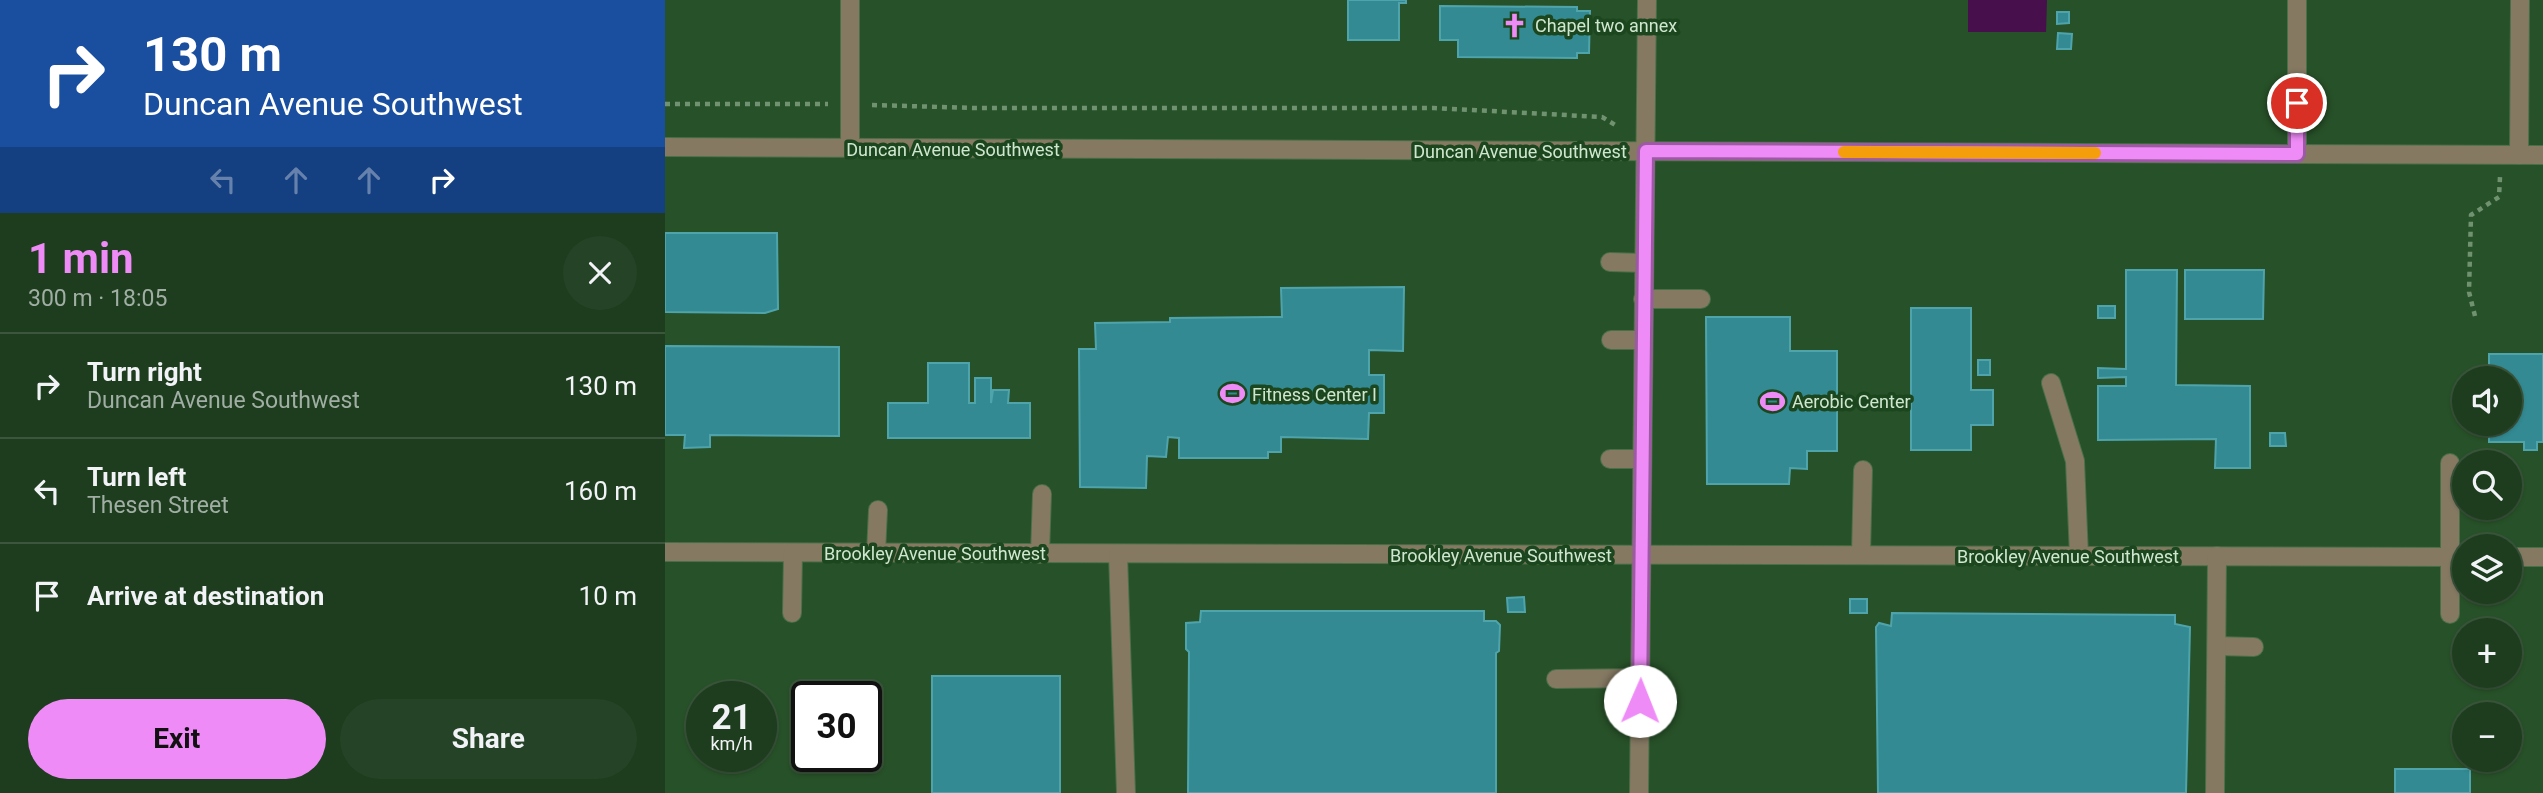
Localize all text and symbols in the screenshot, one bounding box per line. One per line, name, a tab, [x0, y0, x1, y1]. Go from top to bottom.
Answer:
church icon: Chapel two annex	[1501, 11, 1529, 39]
place label: Chapel two annex	[1535, 15, 1677, 36]
text: 130 m	[143, 26, 282, 83]
icon: right	[28, 28, 119, 119]
pin	[2267, 73, 2327, 133]
icon: arrive	[2278, 84, 2316, 122]
text: Duncan Avenue Southwest	[143, 85, 523, 123]
street label: Duncan Avenue Southwest	[846, 139, 1060, 160]
street label: Duncan Avenue Southwest	[1413, 141, 1627, 162]
icon: left	[204, 161, 242, 199]
icon: ahead	[277, 161, 315, 199]
icon: ahead	[350, 161, 388, 199]
icon: right	[423, 161, 461, 199]
text: 1 min	[28, 234, 134, 283]
button: close	[563, 236, 637, 310]
text: 300 m · 18:05	[28, 285, 167, 312]
text: Turn right	[87, 357, 202, 387]
map controls	[2452, 366, 2522, 772]
button: sound	[2452, 366, 2522, 436]
icon: right	[28, 367, 66, 405]
text: 130 m	[564, 371, 637, 401]
sports icon: Fitness Center I	[1218, 380, 1246, 408]
place label: Fitness Center I	[1252, 384, 1377, 405]
text: Duncan Avenue Southwest	[87, 387, 360, 414]
sports icon: Aerobic Center	[1758, 387, 1786, 415]
place label: Aerobic Center	[1792, 391, 1911, 412]
button: search	[2452, 450, 2522, 520]
text: Turn left	[87, 462, 186, 492]
icon: left	[28, 472, 66, 510]
text: 160 m	[564, 476, 637, 506]
text: Thesen Street	[87, 492, 229, 519]
button: layers	[2452, 534, 2522, 604]
street label: Brookley Avenue Southwest	[824, 543, 1046, 564]
street label: Brookley Avenue Southwest	[1390, 545, 1612, 566]
street label: Brookley Avenue Southwest	[1957, 546, 2179, 567]
icon: arrive	[28, 577, 66, 615]
text: Arrive at destination	[87, 581, 324, 611]
text: 10 m	[579, 581, 637, 611]
button: +	[2452, 618, 2522, 688]
position arrow	[1603, 664, 1677, 738]
speed limit sign: 30	[791, 681, 882, 772]
text: 21	[711, 697, 752, 738]
button: Exit	[28, 699, 326, 779]
button: Share	[340, 699, 637, 779]
button: −	[2452, 702, 2522, 772]
text: km/h	[710, 733, 753, 754]

